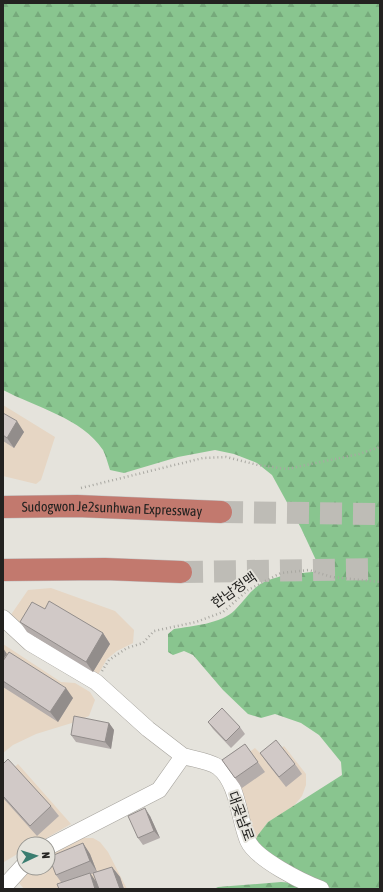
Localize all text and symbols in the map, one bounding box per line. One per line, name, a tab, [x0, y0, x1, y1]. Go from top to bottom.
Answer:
street label: Sudogwon Je2sunhwan Expressway	[21, 498, 203, 519]
street label: 한남정맥	[208, 569, 260, 611]
street label: 대곶남로	[225, 789, 257, 843]
north arrow	[16, 836, 56, 876]
text: N	[40, 852, 52, 859]

